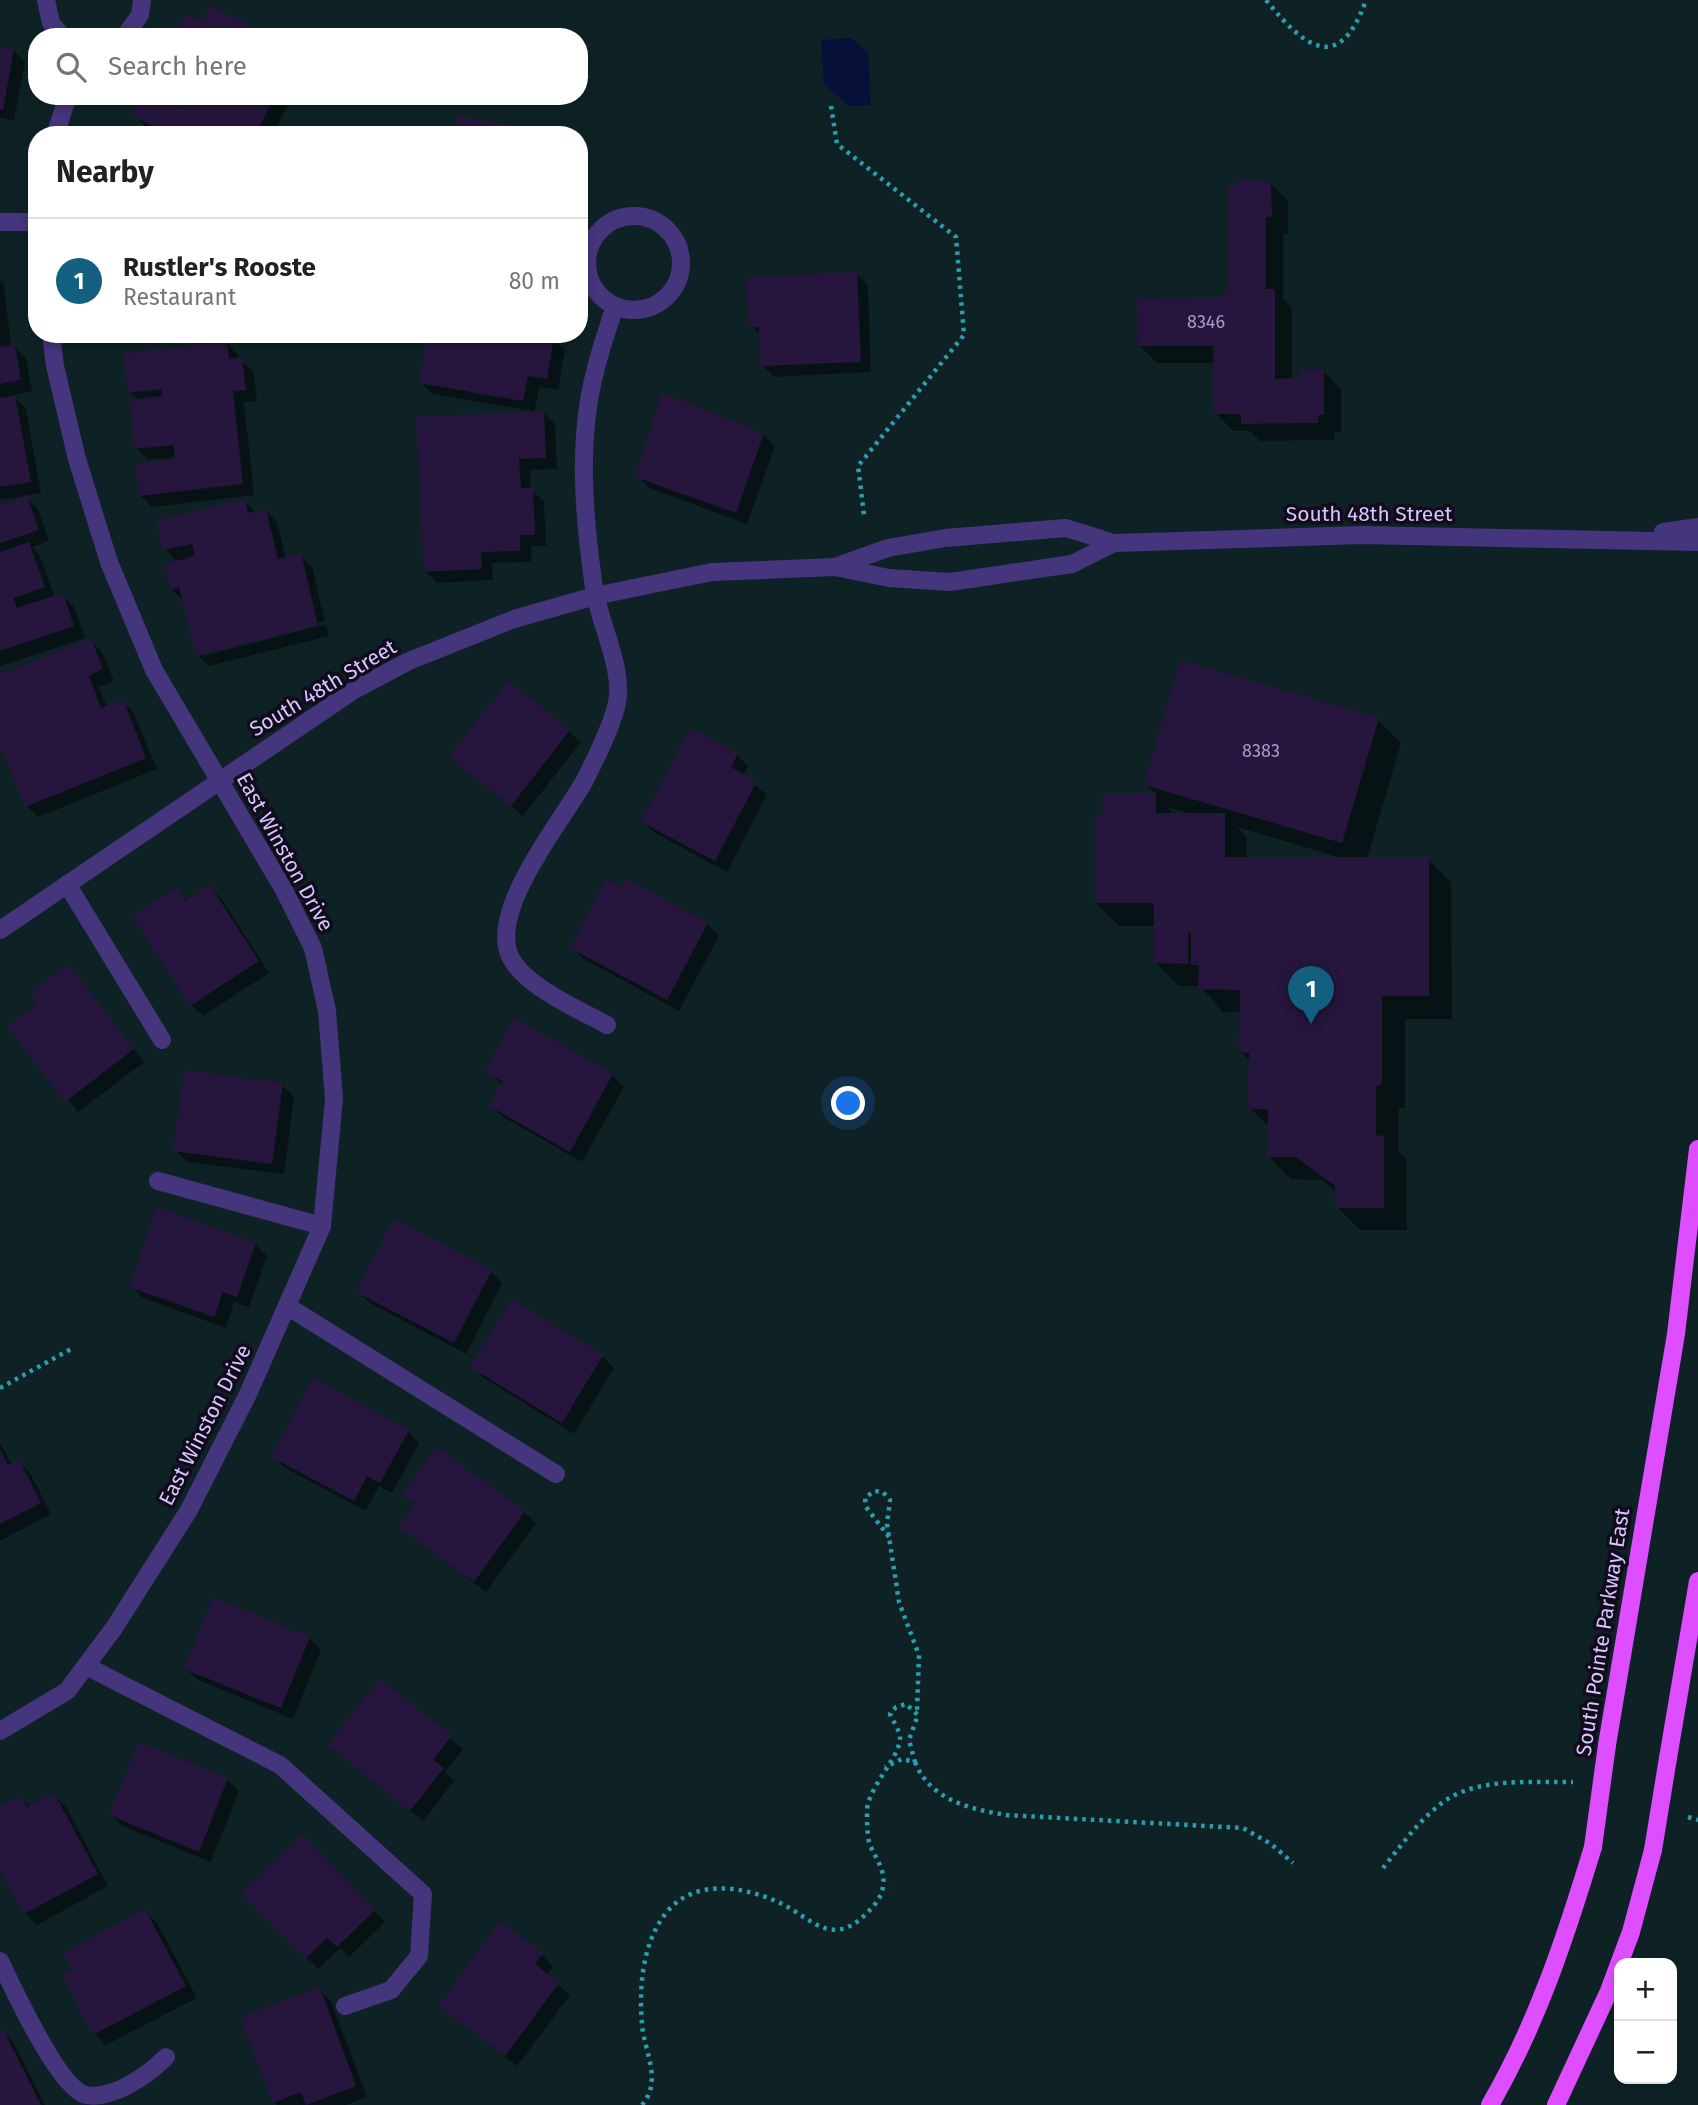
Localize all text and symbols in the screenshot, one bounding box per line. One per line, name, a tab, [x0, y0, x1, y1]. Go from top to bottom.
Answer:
search box	[28, 28, 588, 105]
icon: search	[52, 48, 90, 86]
text: Search here	[108, 51, 247, 82]
text: Nearby	[56, 154, 154, 190]
text: Rustler's Rooste	[123, 252, 316, 283]
text: 1	[74, 267, 84, 295]
text: 80 m	[509, 267, 560, 295]
text: Restaurant	[123, 283, 236, 311]
house number: 8346	[1187, 311, 1225, 333]
street label: South 48th Street	[1286, 501, 1453, 527]
street label: South 48th Street	[245, 634, 401, 742]
house number: 8383	[1242, 740, 1280, 762]
street label: East Winston Drive	[231, 768, 339, 936]
pin: 1	[1288, 966, 1334, 1024]
your location	[831, 1086, 865, 1120]
street label: East Winston Drive	[153, 1340, 257, 1510]
street label: South Pointe Parkway East	[1571, 1506, 1635, 1758]
map controls	[1614, 1958, 1677, 2084]
button: +	[1614, 1958, 1677, 2021]
button: −	[1614, 2021, 1677, 2084]

